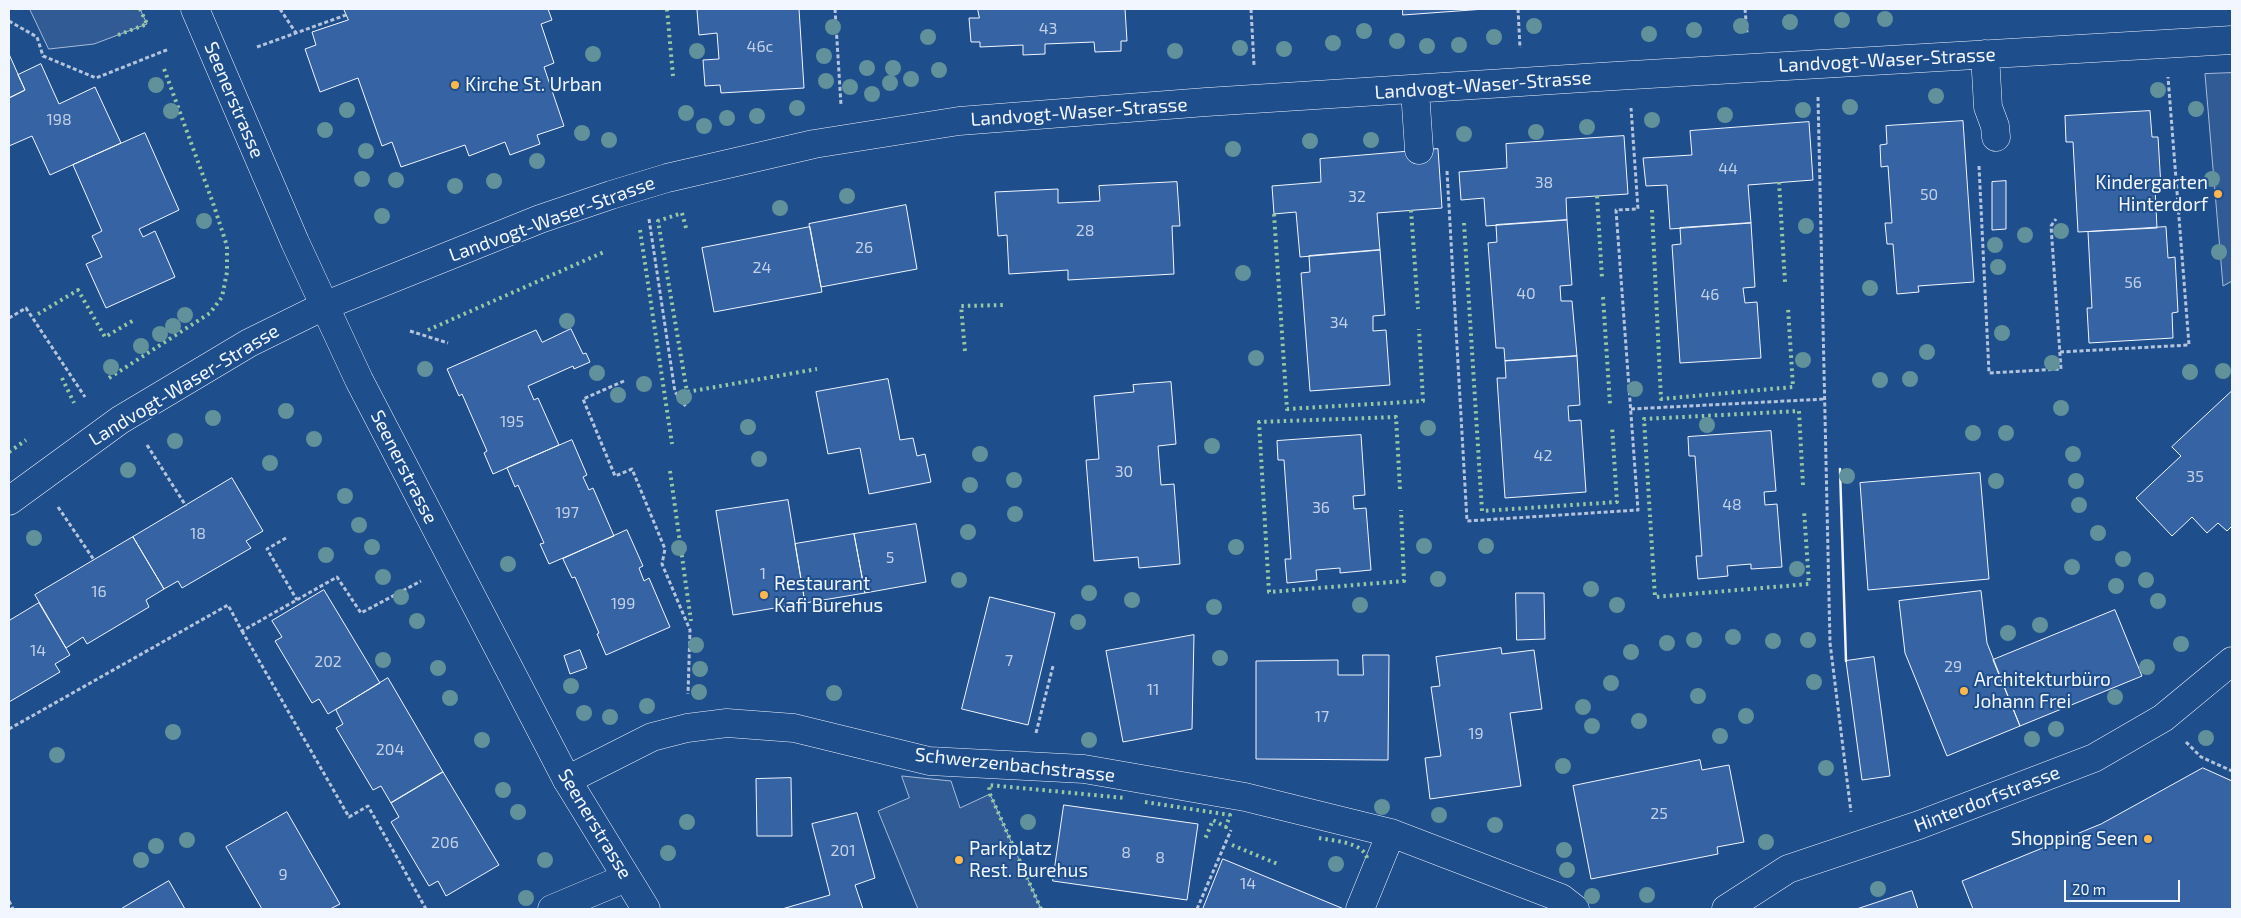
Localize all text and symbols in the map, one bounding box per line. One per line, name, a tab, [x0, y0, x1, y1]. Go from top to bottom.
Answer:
house number: 43	[1039, 19, 1057, 39]
house number: 46c	[747, 37, 773, 57]
street label: Seenerstrasse	[199, 38, 269, 162]
street label: Landvogt-Waser-Strasse	[1778, 43, 1996, 77]
street label: Landvogt-Waser-Strasse	[1374, 66, 1592, 104]
place label: Kirche St. Urban	[465, 74, 602, 96]
marker: Kirche St. Urban	[449, 79, 461, 91]
street label: Landvogt-Waser-Strasse	[970, 93, 1188, 131]
house number: 198	[46, 110, 72, 130]
house number: 44	[1718, 159, 1738, 179]
street label: Landvogt-Waser-Strasse	[446, 171, 658, 267]
place label: Kindergarten Hinterdorf	[2095, 172, 2208, 216]
house number: 38	[1535, 173, 1553, 193]
house number: 50	[1920, 185, 1938, 205]
house number: 32	[1348, 187, 1366, 207]
marker: Kindergarten Hinterdorf	[2212, 188, 2224, 200]
house number: 28	[1076, 221, 1094, 241]
house number: 26	[855, 238, 873, 258]
house number: 24	[753, 258, 771, 278]
house number: 56	[2124, 273, 2142, 293]
house number: 40	[1516, 284, 1536, 304]
house number: 46	[1701, 285, 1719, 305]
house number: 34	[1330, 313, 1348, 333]
street label: Landvogt-Waser-Strasse	[85, 319, 283, 451]
street label: Seenerstrasse	[366, 406, 442, 528]
house number: 195	[500, 412, 524, 432]
house number: 42	[1534, 446, 1552, 466]
house number: 30	[1115, 462, 1133, 482]
house number: 35	[2186, 467, 2204, 487]
house number: 48	[1722, 495, 1742, 515]
house number: 36	[1312, 498, 1330, 518]
house number: 197	[555, 503, 579, 523]
house number: 18	[190, 524, 206, 544]
house number: 5	[886, 548, 894, 568]
house number: 1	[760, 564, 766, 584]
place label: Restaurant Kafi Burehus	[774, 573, 883, 617]
house number: 16	[91, 582, 107, 602]
marker: Restaurant Kafi Burehus	[758, 589, 770, 601]
house number: 199	[611, 594, 635, 614]
house number: 14	[30, 641, 46, 661]
house number: 7	[1005, 651, 1013, 671]
house number: 202	[314, 652, 342, 672]
house number: 29	[1944, 657, 1962, 677]
place label: Architekturbüro Johann Frei	[1974, 669, 2111, 713]
house number: 11	[1147, 680, 1159, 700]
marker: Architekturbüro Johann Frei	[1958, 685, 1970, 697]
house number: 17	[1315, 707, 1329, 727]
house number: 19	[1468, 724, 1484, 744]
house number: 204	[376, 740, 404, 760]
street label: Schwerzenbachstrasse	[914, 743, 1116, 787]
street label: Hinterdorfstrasse	[1911, 761, 2063, 837]
street label: Seenerstrasse	[553, 765, 637, 883]
house number: 25	[1650, 804, 1668, 824]
place label: Shopping Seen	[2011, 828, 2138, 850]
house number: 206	[431, 833, 459, 853]
marker: Shopping Seen	[2142, 833, 2154, 845]
place label: Parkplatz Rest. Burehus	[969, 838, 1088, 882]
house number: 201	[830, 841, 856, 861]
house number: 8	[1121, 843, 1131, 863]
house number: 8	[1155, 848, 1165, 868]
marker: Parkplatz Rest. Burehus	[953, 854, 965, 866]
house number: 9	[278, 865, 288, 885]
scale bar	[2066, 870, 2182, 902]
house number: 14	[1240, 874, 1256, 894]
text: 20 m	[2072, 880, 2106, 898]

